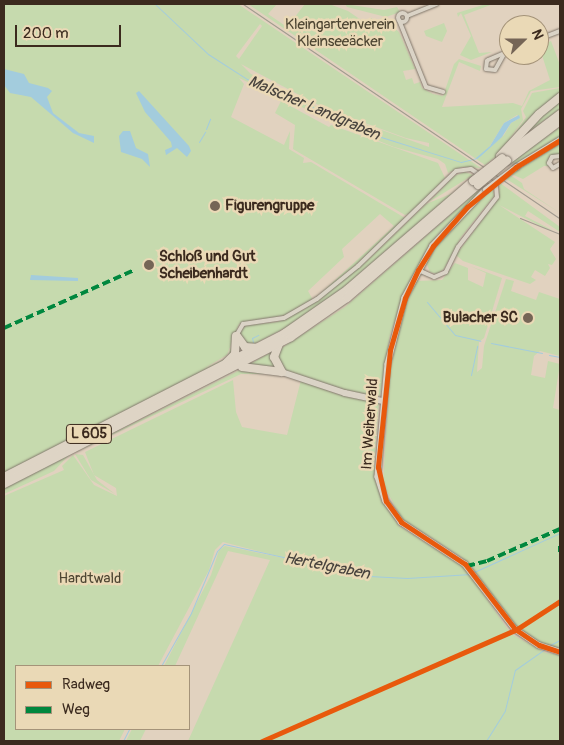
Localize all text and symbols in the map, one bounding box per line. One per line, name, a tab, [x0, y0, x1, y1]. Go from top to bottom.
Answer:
scale bar	[18, 15, 124, 47]
park label: Kleingartenverein Kleinseeäcker	[285, 15, 395, 50]
north arrow	[499, 15, 549, 65]
text: 200 m	[23, 24, 68, 43]
text: N	[528, 27, 547, 42]
water label: Malscher Landgraben	[245, 72, 383, 144]
place label: Figurengruppe	[225, 197, 314, 215]
marker: Figurengruppe	[209, 200, 221, 212]
place label: Schloß und Gut Scheibenhardt	[159, 247, 256, 282]
marker: Schloß und Gut Scheibenhardt	[143, 259, 155, 271]
place label: Bulacher SC	[443, 309, 518, 327]
marker: Bulacher SC	[522, 312, 534, 324]
street label: Im Weiherwald	[358, 378, 382, 470]
road number: L 605	[65, 422, 113, 446]
water label: Hertelgraben	[283, 548, 371, 584]
park label: Hardtwald	[59, 570, 121, 588]
legend	[15, 665, 190, 730]
text: Radweg	[62, 675, 110, 694]
text: Weg	[62, 700, 90, 719]

